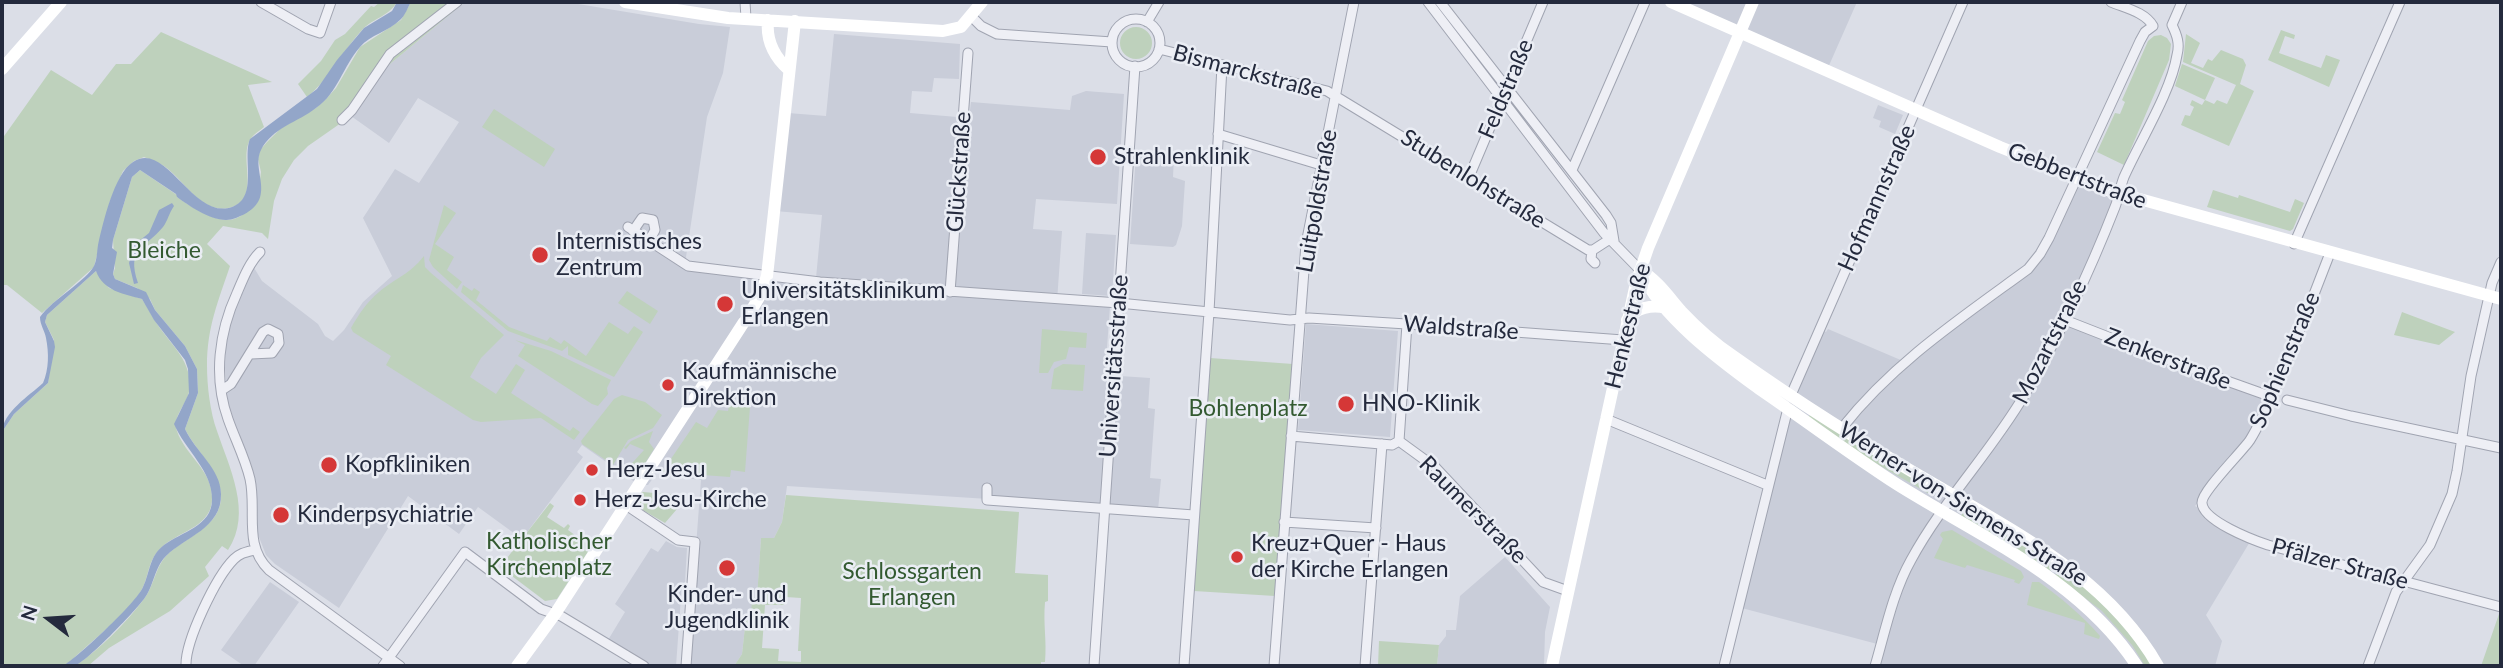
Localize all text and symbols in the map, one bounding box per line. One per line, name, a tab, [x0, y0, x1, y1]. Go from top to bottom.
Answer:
street label: Feldstraße	[1473, 35, 1539, 143]
street label: Bismarckstraße	[1170, 39, 1326, 105]
street label: Glückstraße	[941, 111, 977, 233]
street label: Hofmannstraße	[1832, 121, 1922, 275]
street label: Stubenlohstraße	[1396, 123, 1550, 235]
street label: Luitpoldstraße	[1291, 127, 1343, 275]
street label: Gebbertstraße	[2004, 137, 2150, 215]
place label: Strahlenklinik	[1114, 143, 1250, 171]
marker: Strahlenklinik	[1088, 147, 1108, 167]
place label: Internistisches Zentrum	[556, 228, 702, 282]
park label: Bleiche	[127, 237, 201, 265]
marker: Internistisches Zentrum	[530, 245, 550, 265]
street label: Henkestraße	[1599, 260, 1657, 392]
street label: Universitätsstraße	[1094, 274, 1134, 458]
street label: Mozartstraße	[2007, 275, 2093, 409]
place label: Universitätsklinikum Erlangen	[741, 277, 946, 331]
street label: Sophienstraße	[2244, 288, 2326, 432]
marker: Universitätsklinikum Erlangen	[715, 294, 735, 314]
street label: Waldstraße	[1402, 310, 1520, 346]
street label: Zenkerstraße	[2101, 322, 2235, 396]
place label: Kaufmännische Direktion	[682, 358, 837, 412]
marker: Kaufmännische Direktion	[660, 377, 676, 393]
place label: HNO-Klinik	[1362, 390, 1480, 418]
marker: HNO-Klinik	[1336, 394, 1356, 414]
park label: Bohlenplatz	[1188, 395, 1308, 423]
street label: Werner-von-Siemens-Straße	[1833, 416, 2093, 592]
street label: Raumerstraße	[1413, 450, 1533, 570]
place label: Kopfkliniken	[345, 451, 470, 479]
marker: Kopfkliniken	[319, 455, 339, 475]
place label: Herz-Jesu	[606, 456, 705, 484]
marker: Herz-Jesu	[584, 462, 600, 478]
place label: Herz-Jesu-Kirche	[594, 486, 767, 514]
marker: Herz-Jesu-Kirche	[572, 492, 588, 508]
place label: Kinderpsychiatrie	[297, 501, 473, 529]
marker: Kinderpsychiatrie	[271, 505, 291, 525]
park label: Katholischer Kirchenplatz	[486, 528, 612, 582]
place label: Kreuz+Quer - Haus der Kirche Erlangen	[1251, 530, 1449, 584]
street label: Pfälzer Straße	[2269, 532, 2411, 596]
marker: Kreuz+Quer - Haus der Kirche Erlangen	[1229, 549, 1245, 565]
marker: Kinder- und Jugendklinik	[717, 558, 737, 578]
park label: Schlossgarten Erlangen	[842, 558, 982, 612]
place label: Kinder- und Jugendklinik	[665, 581, 789, 635]
north arrow	[14, 584, 84, 654]
text: N	[15, 602, 42, 623]

